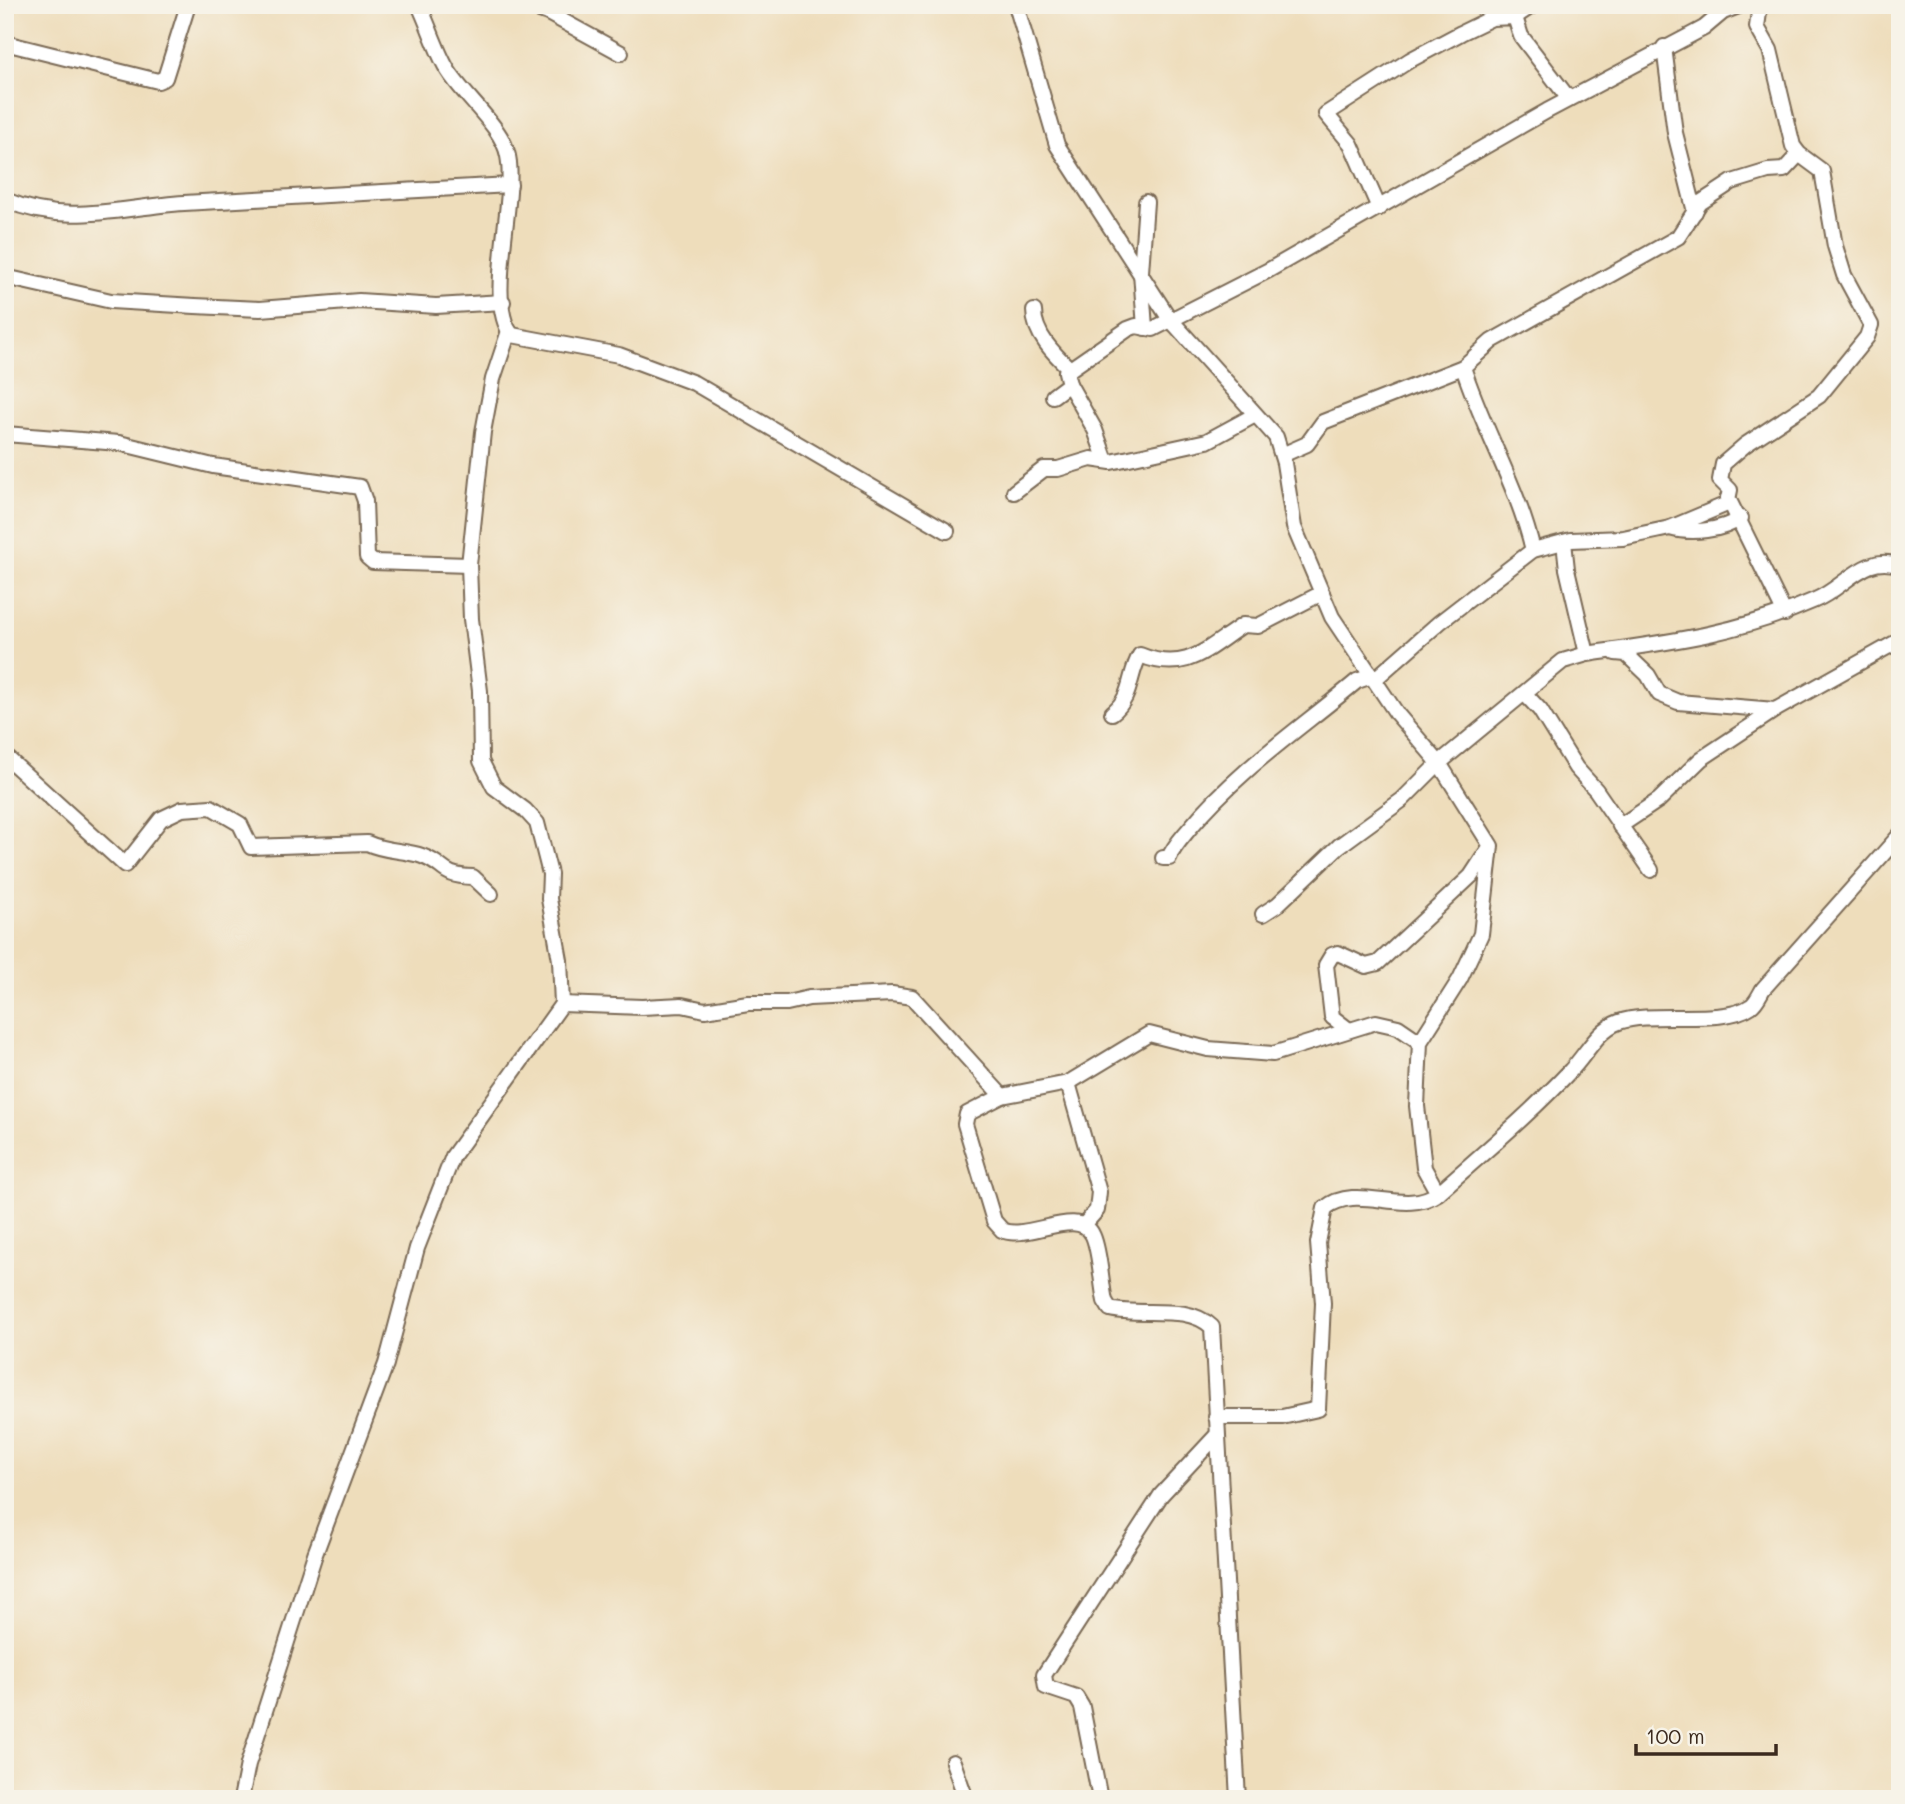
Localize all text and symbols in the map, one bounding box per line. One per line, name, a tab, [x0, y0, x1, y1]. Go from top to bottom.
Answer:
scale bar	[1636, 1713, 1776, 1757]
text: 100 m	[1646, 1722, 1705, 1749]

